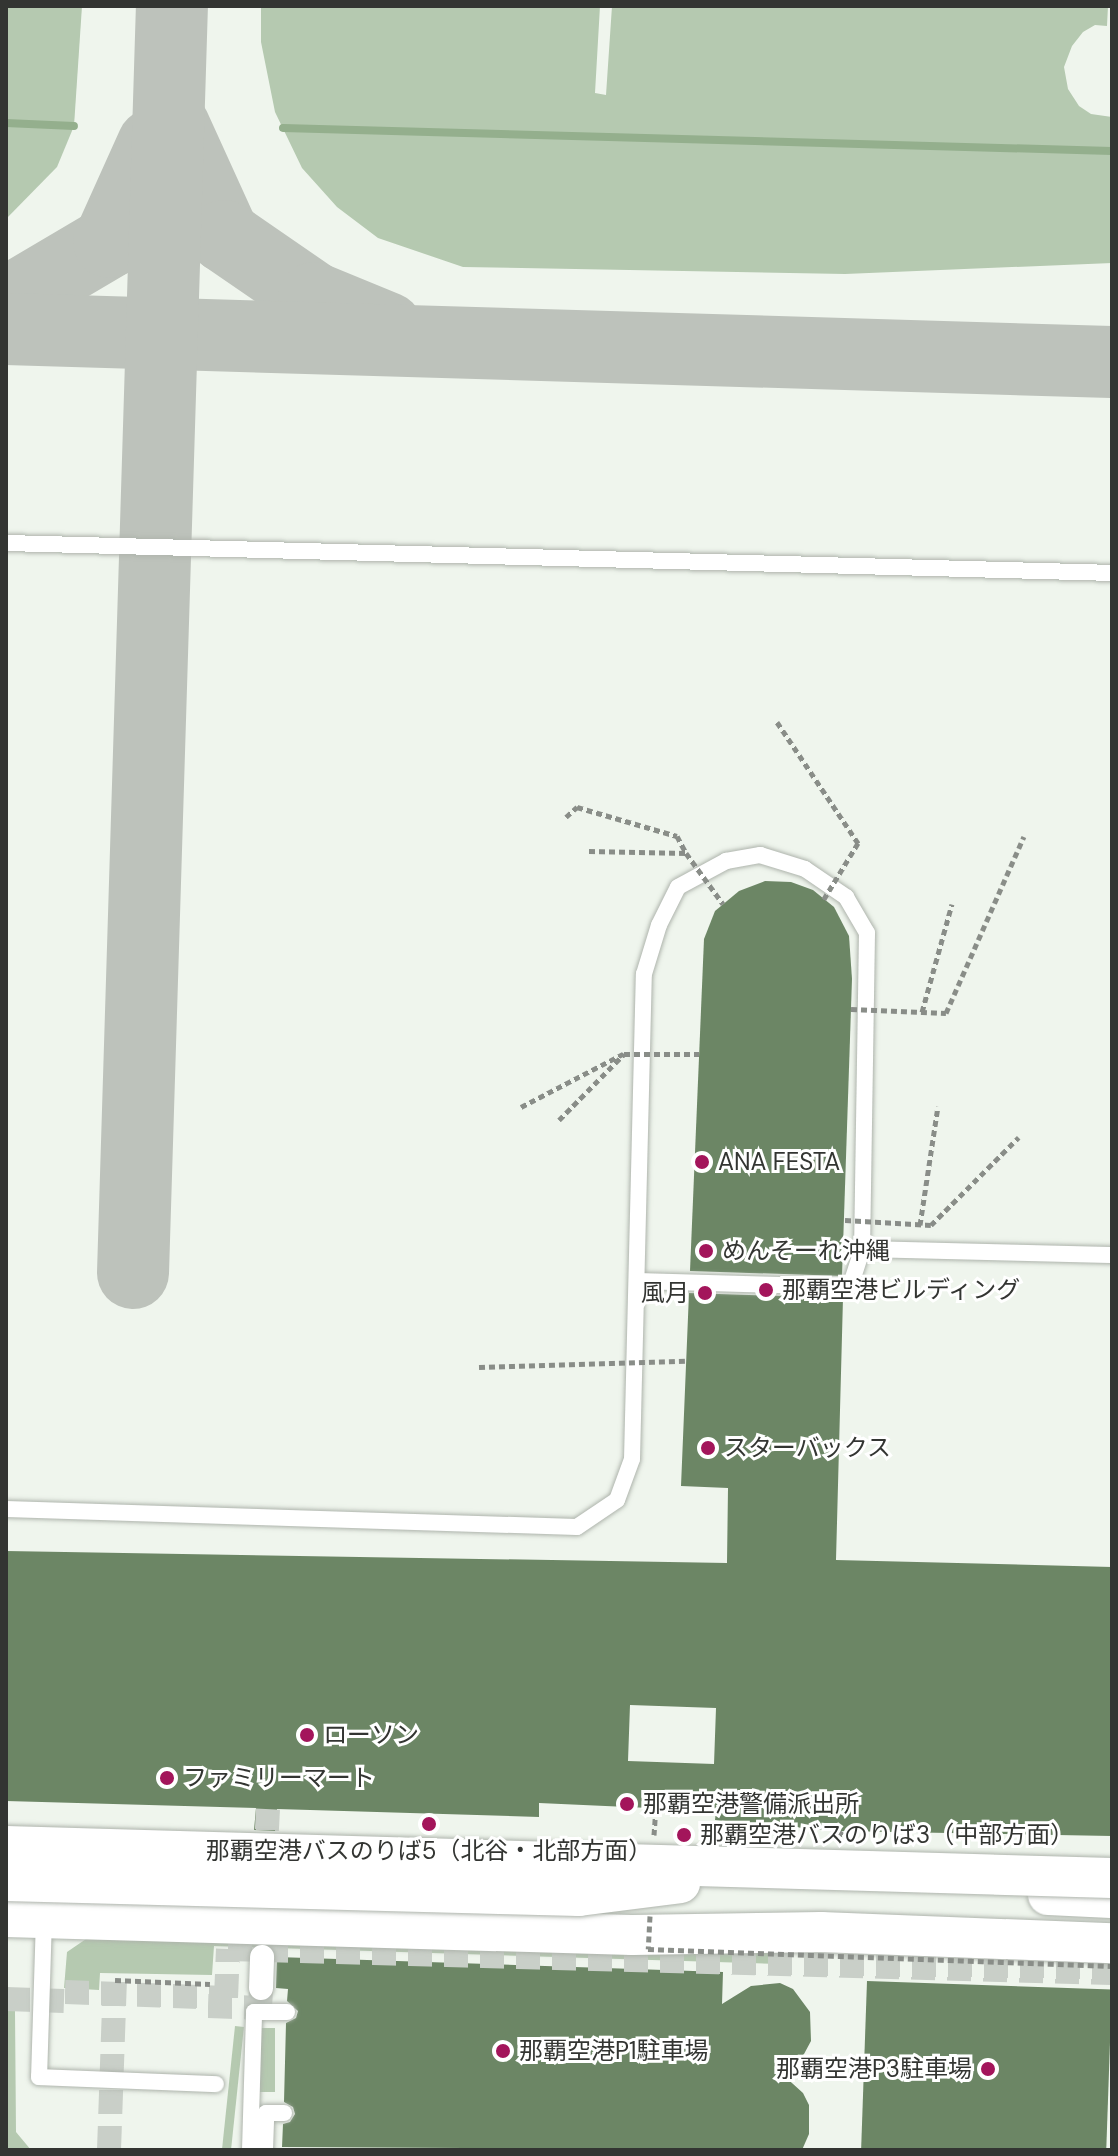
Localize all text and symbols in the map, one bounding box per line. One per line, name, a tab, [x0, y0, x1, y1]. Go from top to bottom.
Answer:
place label: ANA FESTA	[718, 1148, 840, 1176]
marker: ANA FESTA	[693, 1153, 711, 1171]
place label: めんそーれ沖縄	[722, 1237, 890, 1265]
marker: めんそーれ沖縄	[697, 1242, 715, 1260]
place label: 那覇空港ビルディング	[782, 1276, 1022, 1304]
place label: 風月	[641, 1279, 689, 1307]
marker: 那覇空港ビルディング	[757, 1281, 775, 1299]
marker: 風月	[696, 1284, 714, 1302]
place label: スターバックス	[724, 1434, 892, 1462]
marker: スターバックス	[699, 1439, 717, 1457]
place label: ローソン	[323, 1721, 419, 1749]
marker: ローソン	[298, 1726, 316, 1744]
place label: ファミリーマート	[183, 1764, 375, 1792]
marker: ファミリーマート	[158, 1769, 176, 1787]
place label: 那覇空港警備派出所	[643, 1790, 859, 1818]
marker: 那覇空港警備派出所	[618, 1795, 636, 1813]
marker: 那覇空港バスのりば5（北谷・北部方面）	[420, 1815, 438, 1833]
place label: 那覇空港バスのりば3（中部方面）	[700, 1821, 1074, 1849]
marker: 那覇空港バスのりば3（中部方面）	[675, 1826, 693, 1844]
place label: 那覇空港バスのりば5（北谷・北部方面）	[206, 1837, 652, 1865]
place label: 那覇空港P1駐車場	[519, 2037, 708, 2065]
marker: 那覇空港P1駐車場	[494, 2042, 512, 2060]
place label: 那覇空港P3駐車場	[776, 2055, 972, 2083]
marker: 那覇空港P3駐車場	[979, 2060, 997, 2078]

